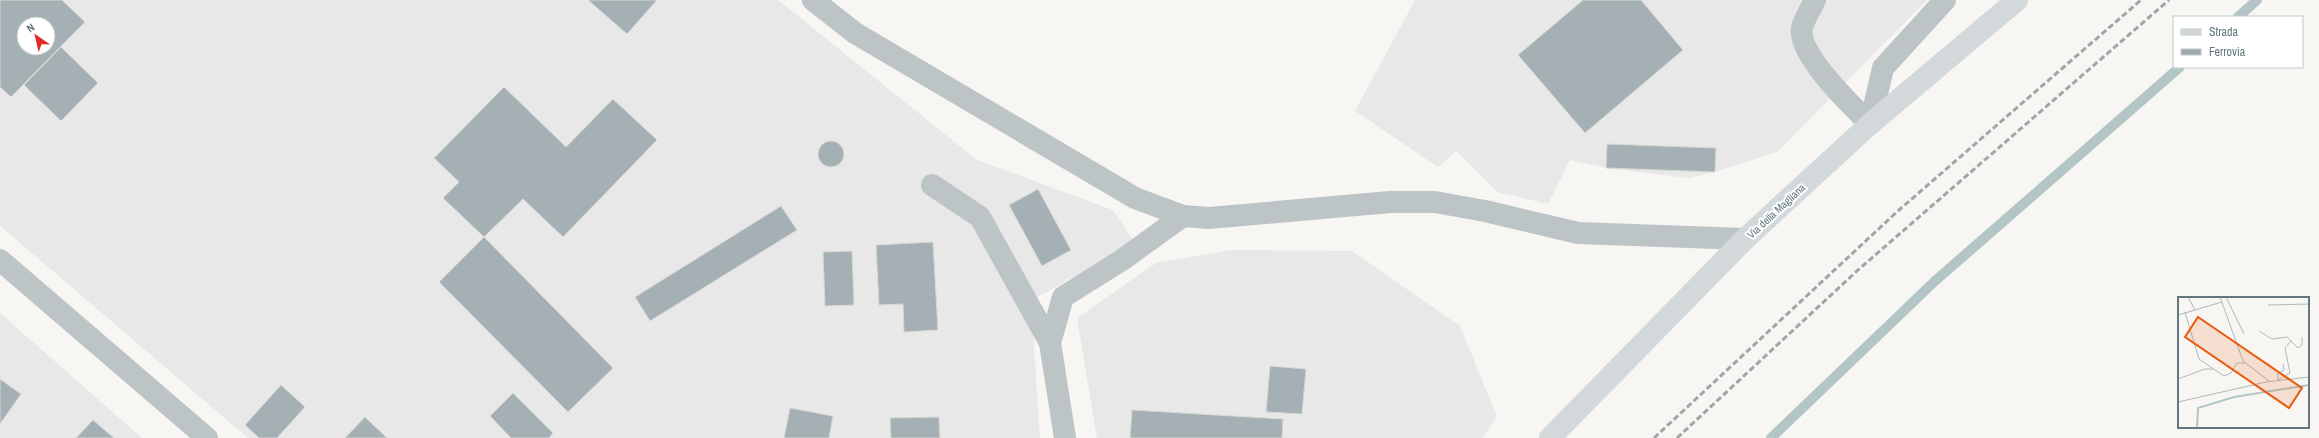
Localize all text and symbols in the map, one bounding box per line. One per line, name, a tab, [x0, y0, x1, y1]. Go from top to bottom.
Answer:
north arrow	[16, 16, 56, 56]
legend	[2173, 16, 2303, 68]
text: N	[24, 20, 37, 35]
text: Strada	[2209, 24, 2239, 40]
text: Ferrovia	[2209, 44, 2246, 60]
street label: Via della Magliana	[1744, 180, 1808, 242]
inset map	[2178, 297, 2309, 428]

